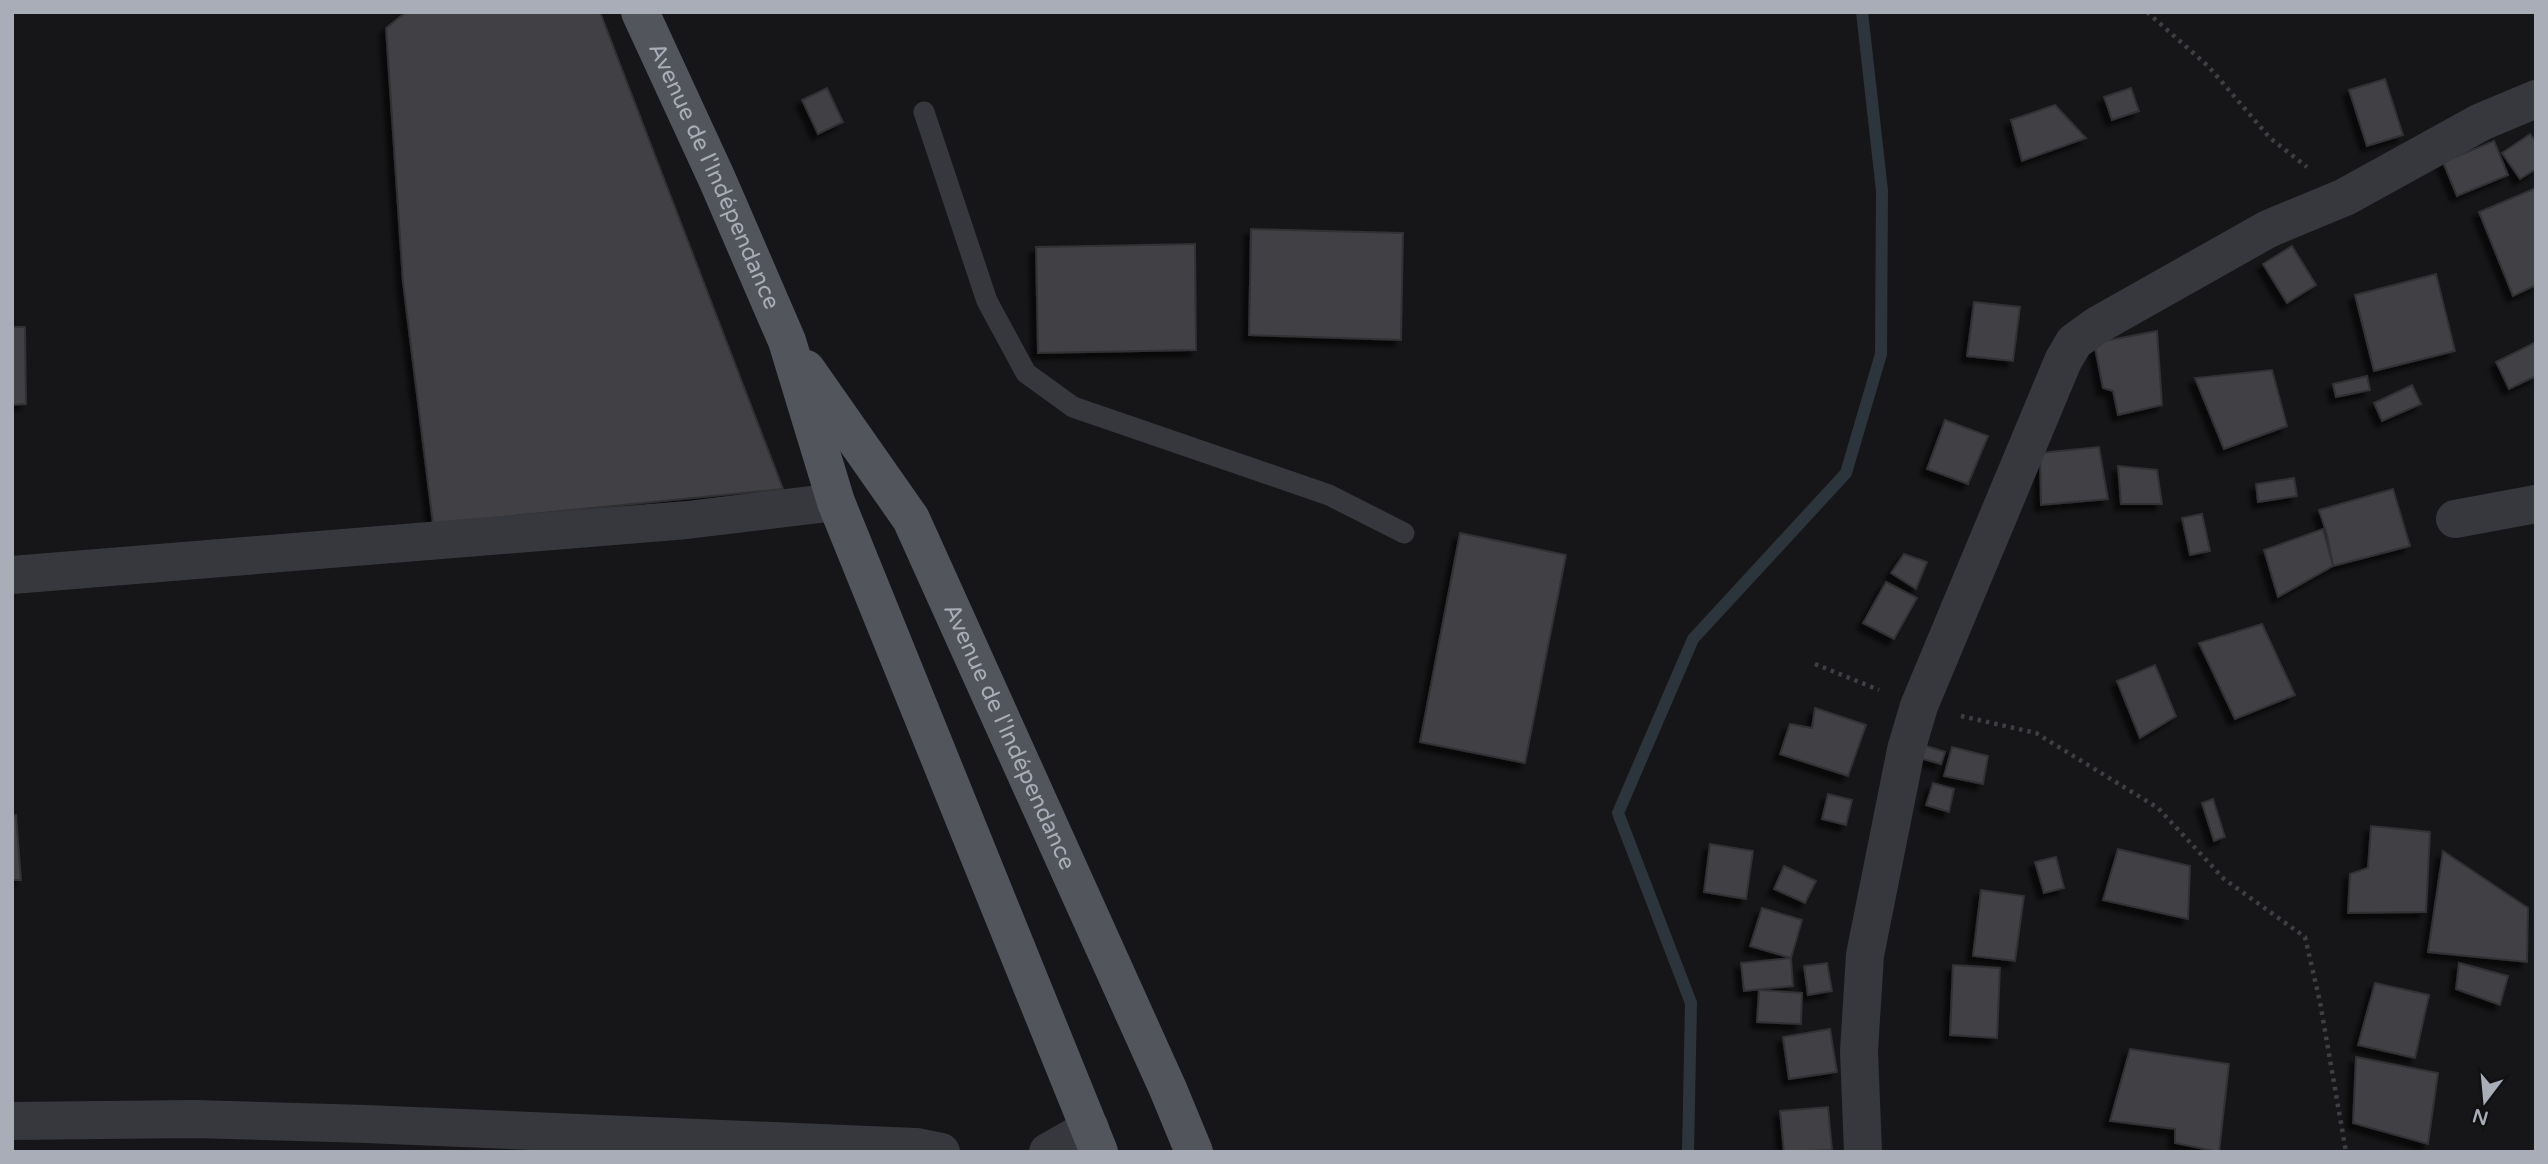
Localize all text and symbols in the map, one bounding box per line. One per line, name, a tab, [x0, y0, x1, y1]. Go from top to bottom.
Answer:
street label: Avenue de l'Indépendance	[642, 38, 786, 314]
street label: Avenue de l'Indépendance	[937, 599, 1081, 874]
north arrow	[2450, 1066, 2520, 1136]
text: N	[2470, 1104, 2491, 1129]

